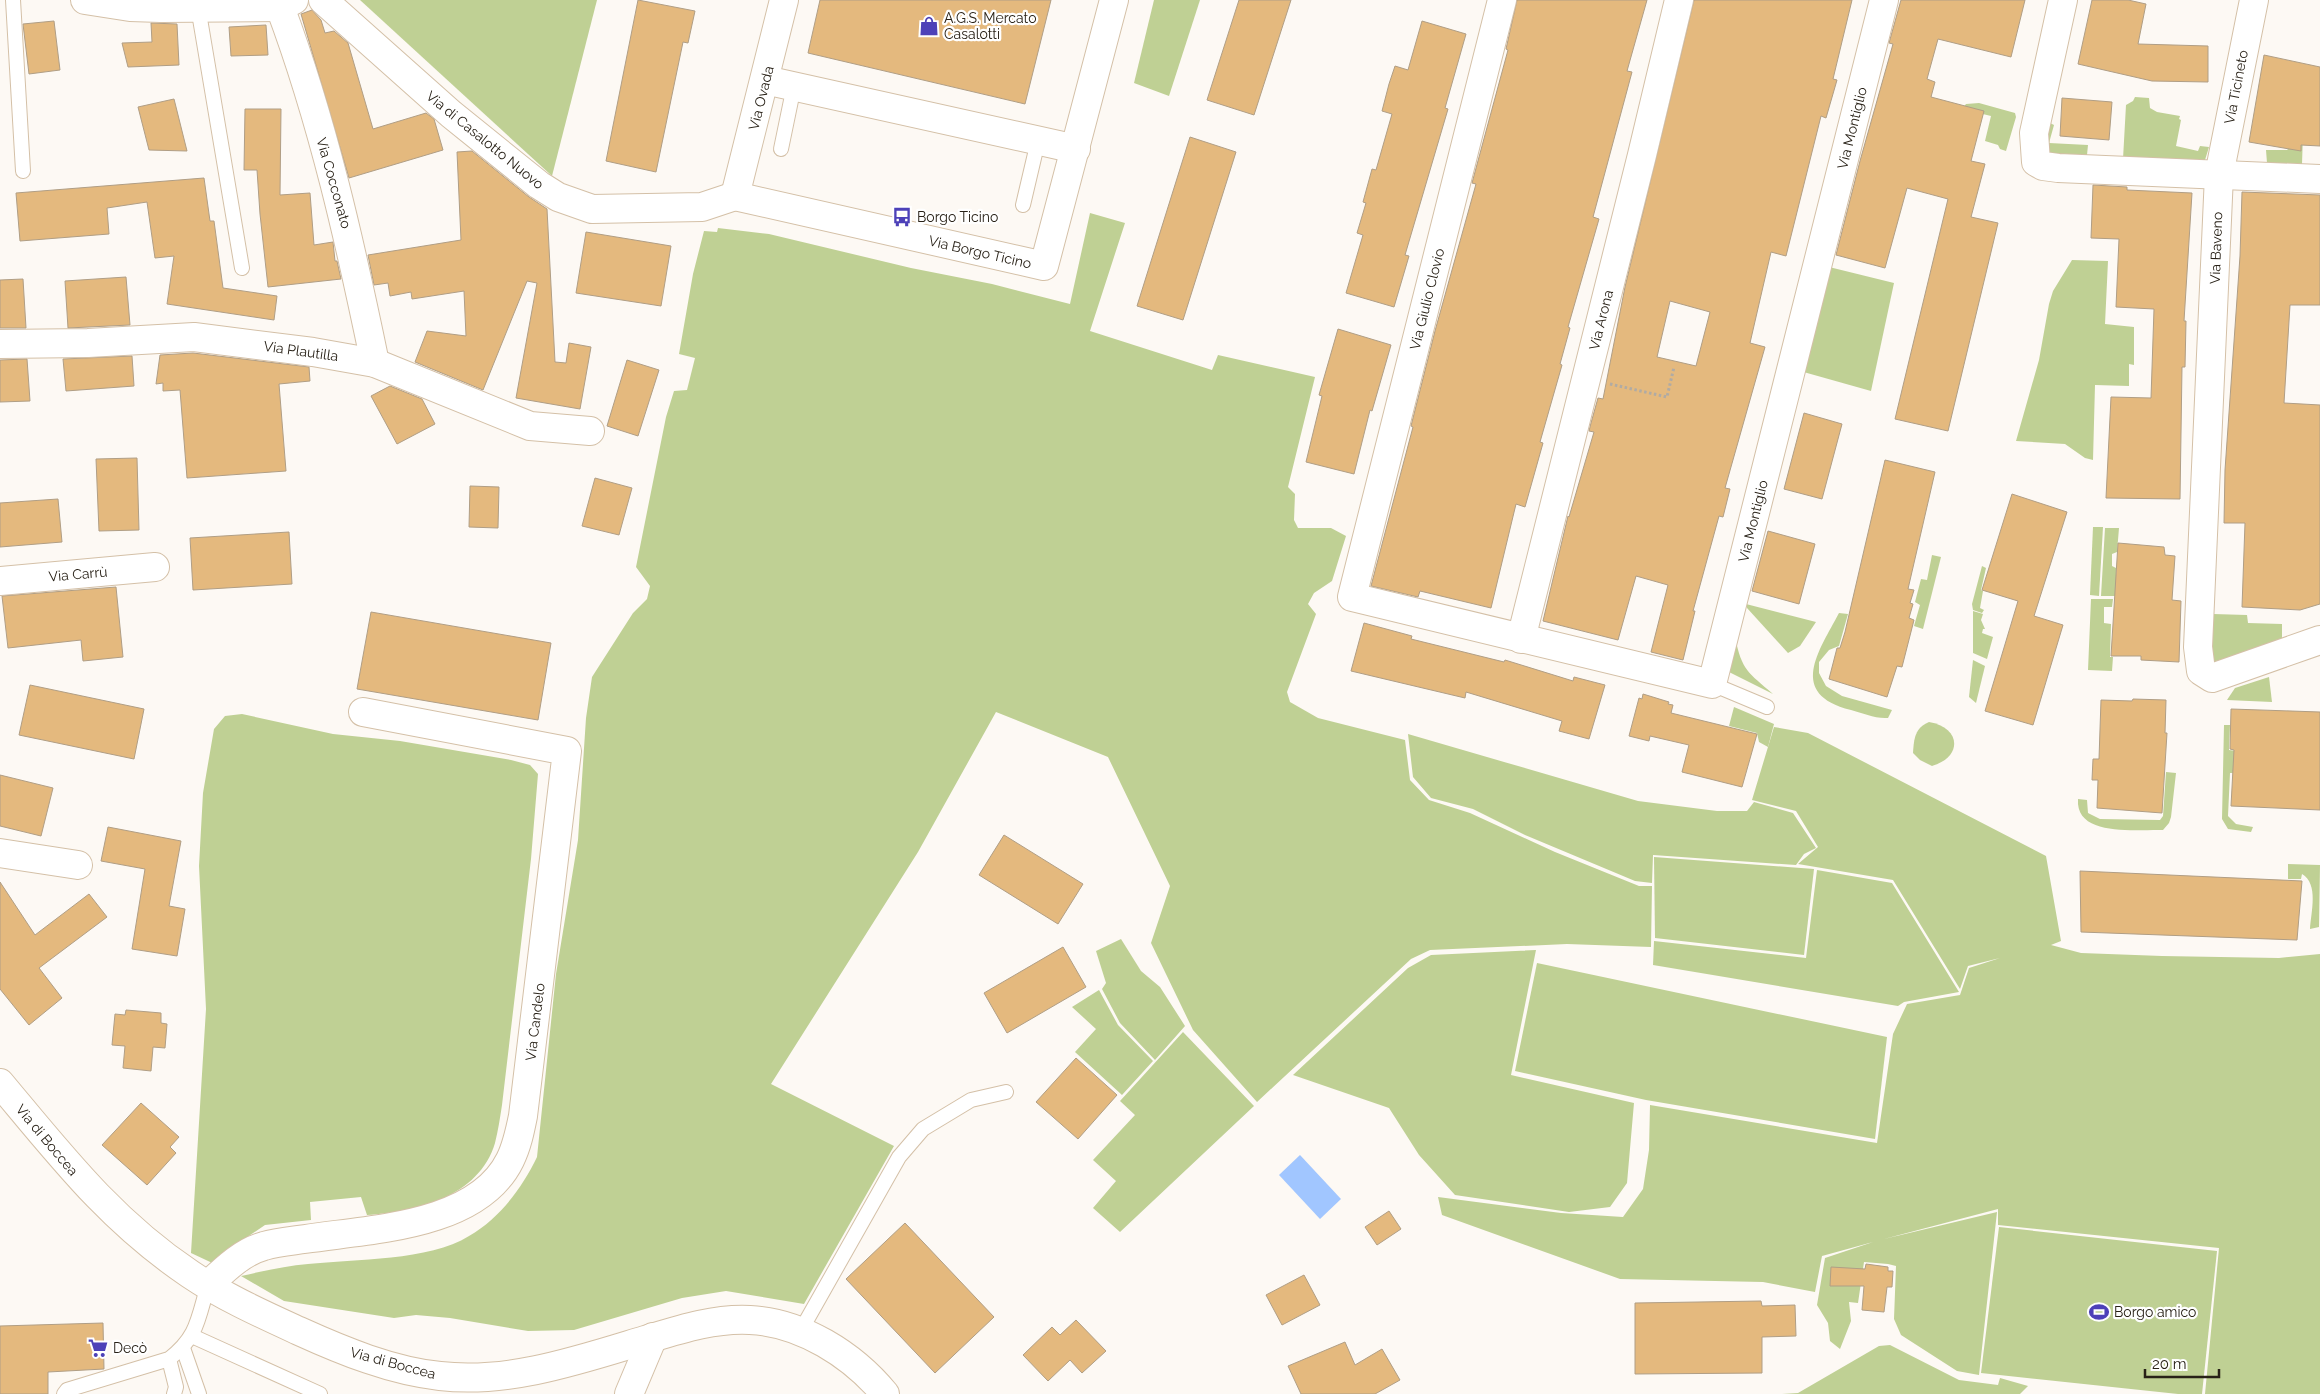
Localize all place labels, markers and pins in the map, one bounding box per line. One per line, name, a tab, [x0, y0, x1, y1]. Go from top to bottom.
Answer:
place label: A.G.S. Mercato Casalotti	[944, 10, 1037, 42]
shop icon: A.G.S. Mercato Casalotti	[918, 15, 940, 37]
bus stop icon: Borgo Ticino	[891, 206, 913, 228]
place label: Borgo Ticino	[917, 209, 998, 225]
sports icon: Borgo amico	[2088, 1301, 2110, 1323]
place label: Borgo amico	[2114, 1304, 2196, 1320]
supermarket icon: Decò	[87, 1337, 109, 1359]
place label: Decò	[113, 1340, 147, 1356]

